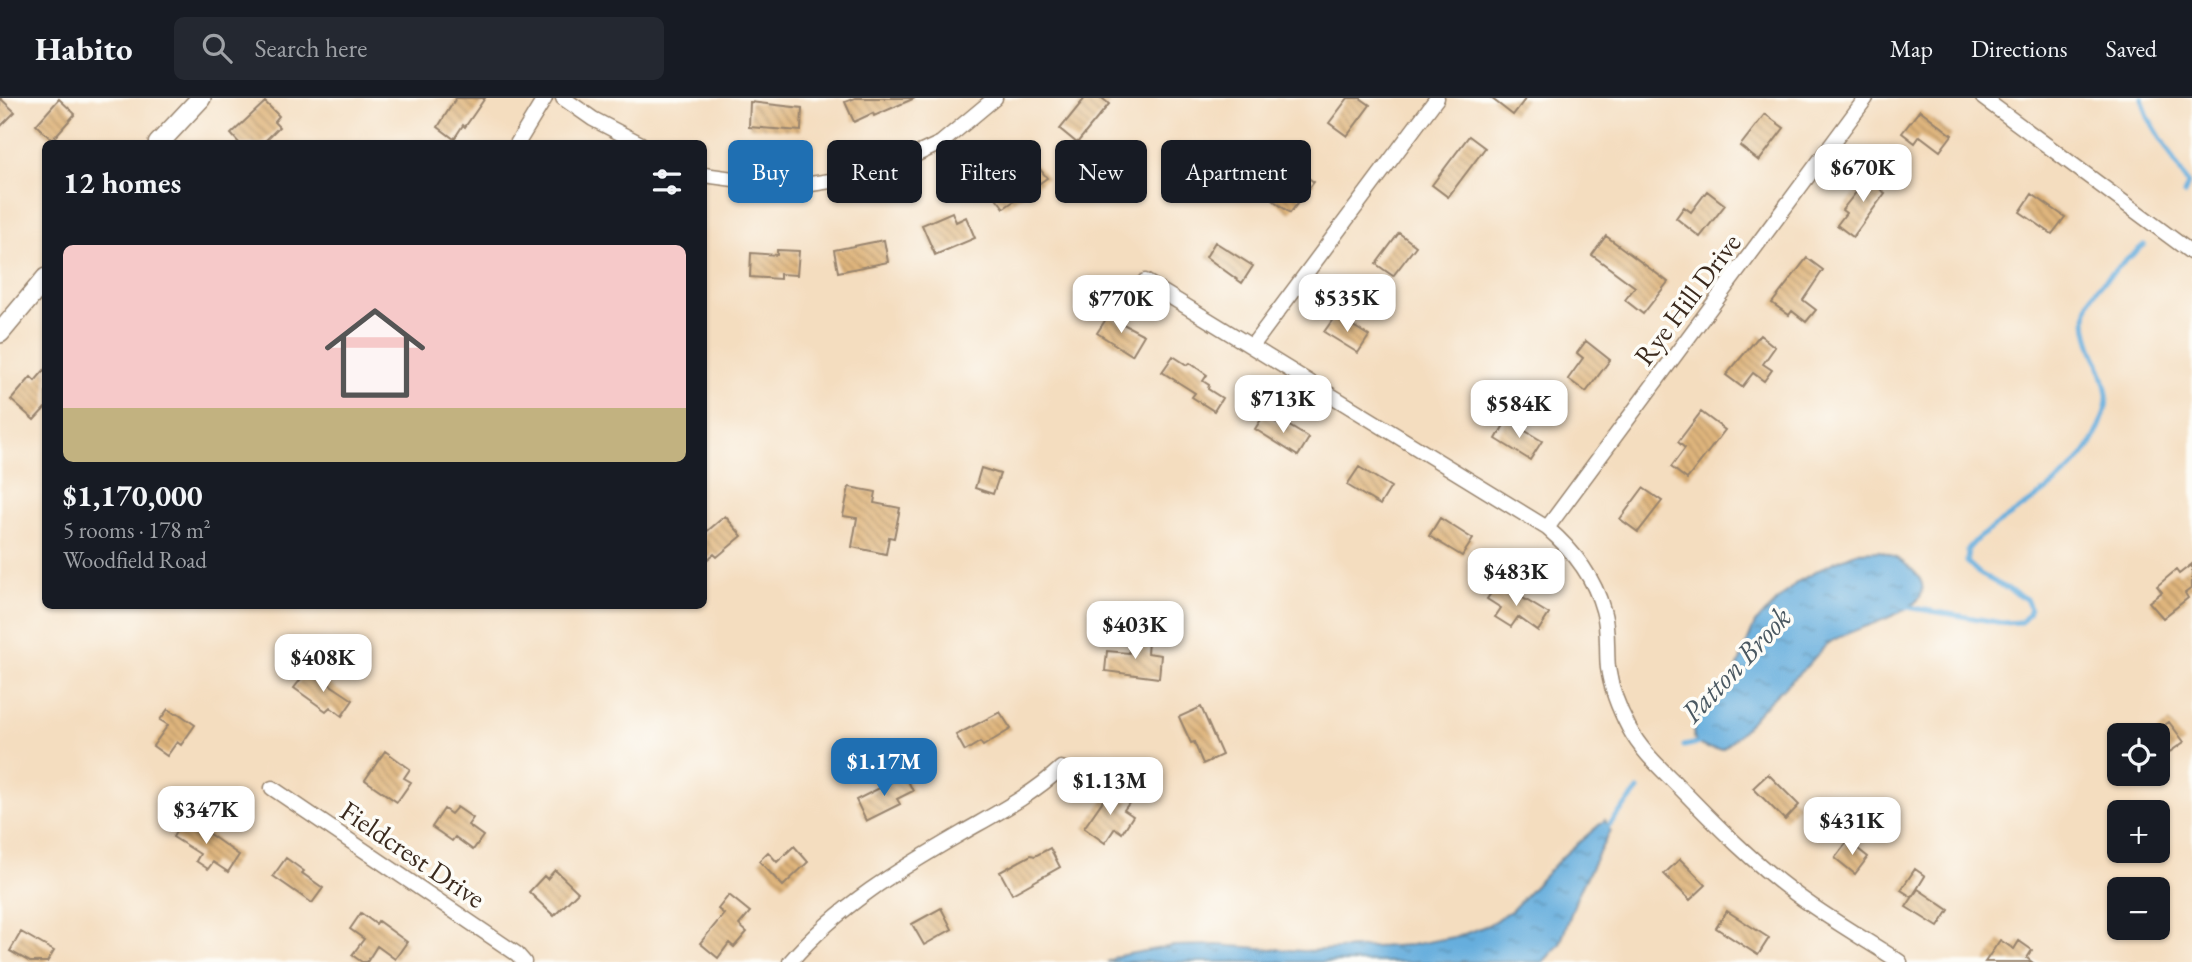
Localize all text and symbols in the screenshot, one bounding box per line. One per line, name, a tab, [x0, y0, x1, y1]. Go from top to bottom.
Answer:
search box	[174, 17, 664, 80]
text: Habito	[35, 27, 132, 70]
icon: search	[198, 29, 236, 67]
text: Search here	[254, 31, 367, 65]
text: Map	[1890, 33, 1933, 64]
text: Directions	[1971, 33, 2068, 64]
text: Saved	[2106, 33, 2157, 64]
chip: Buy	[728, 140, 813, 203]
chip: Rent	[827, 140, 922, 203]
chip: Filters	[936, 140, 1041, 203]
chip: New	[1055, 140, 1147, 203]
chip: Apartment	[1161, 140, 1311, 203]
pin: $670K	[1814, 144, 1912, 204]
text: $670K	[1831, 152, 1895, 182]
text: 12 homes	[63, 163, 181, 202]
icon: filters	[648, 163, 686, 201]
street label: Rye Hill Drive	[1626, 226, 1748, 372]
pin: $535K	[1298, 274, 1396, 334]
pin: $770K	[1072, 275, 1170, 335]
text: $535K	[1315, 282, 1379, 312]
text: $770K	[1089, 283, 1153, 313]
icon: home	[312, 290, 438, 416]
pin: $713K	[1234, 376, 1332, 435]
pin: $584K	[1470, 380, 1568, 440]
text: $713K	[1251, 383, 1315, 413]
text: $584K	[1487, 388, 1551, 418]
text: $1,170,000	[63, 476, 203, 515]
text: 5 rooms · 178 m²	[63, 515, 211, 545]
text: Woodfield Road	[63, 545, 207, 575]
pin: $483K	[1467, 548, 1565, 608]
text: $483K	[1484, 556, 1548, 586]
water label: Patton Brook	[1672, 598, 1800, 731]
pin: $403K	[1086, 602, 1184, 661]
text: $403K	[1103, 609, 1167, 639]
pin: $408K	[274, 634, 372, 694]
text: $408K	[291, 642, 355, 672]
map controls	[2107, 723, 2170, 940]
button: locate	[2107, 723, 2170, 786]
pin: $1.17M	[827, 738, 941, 798]
text: $1.17M	[847, 746, 921, 776]
pin: $1.13M	[1053, 758, 1167, 817]
text: $1.13M	[1073, 765, 1147, 795]
pin: $347K	[157, 786, 255, 846]
street label: Fieldcrest Drive	[334, 792, 493, 916]
text: $347K	[174, 794, 238, 824]
pin: $431K	[1803, 798, 1901, 857]
button: +	[2107, 800, 2170, 863]
text: $431K	[1820, 805, 1884, 835]
button: −	[2107, 877, 2170, 940]

